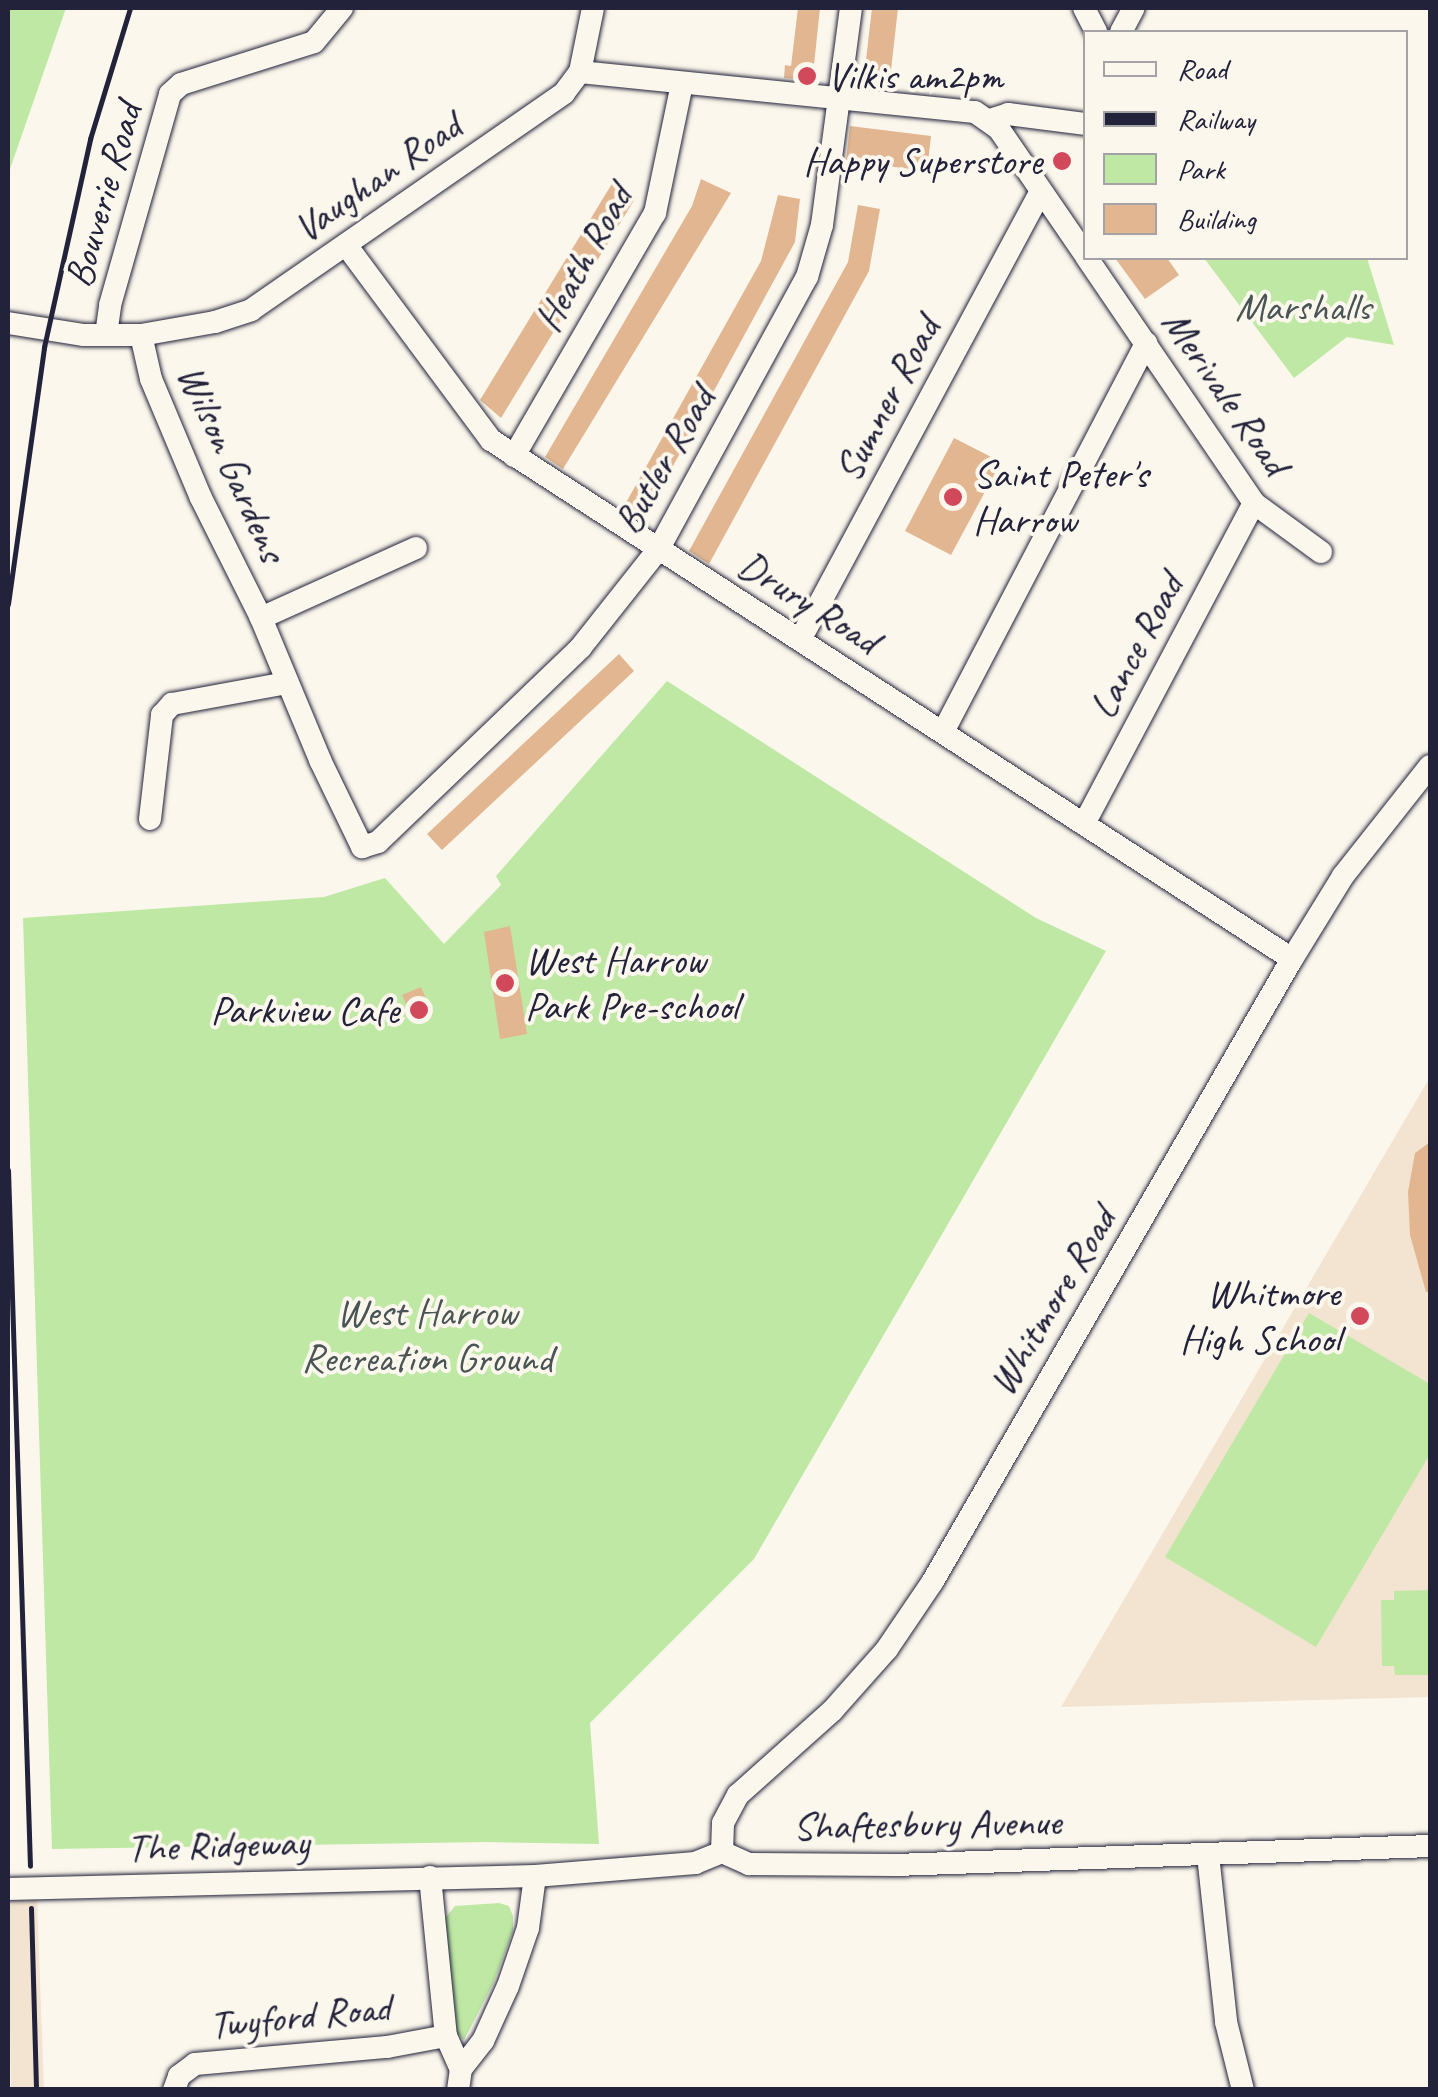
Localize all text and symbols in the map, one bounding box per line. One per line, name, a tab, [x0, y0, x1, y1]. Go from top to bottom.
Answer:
legend	[1083, 30, 1408, 260]
text: Road	[1177, 50, 1227, 88]
place label: Vilkis am2pm	[827, 52, 1004, 100]
marker: Vilkis am2pm	[796, 65, 818, 87]
street label: Bouverie Road	[54, 98, 152, 292]
text: Railway	[1177, 100, 1255, 138]
street label: Vaughan Road	[284, 102, 470, 252]
place label: Happy Superstore	[804, 137, 1042, 185]
marker: Happy Superstore	[1051, 150, 1073, 172]
text: Park	[1177, 150, 1225, 188]
street label: Heath Road	[523, 177, 643, 339]
text: Building	[1177, 200, 1256, 238]
park label: Marshalls	[1235, 283, 1371, 331]
street label: Merivale Road	[1152, 301, 1300, 483]
street label: Sumner Road	[824, 309, 950, 489]
street label: Wilson Gardens	[167, 357, 297, 569]
street label: Butler Road	[603, 379, 725, 541]
place label: Saint Peter's Harrow	[973, 450, 1148, 544]
marker: Saint Peter's Harrow	[942, 486, 964, 508]
street label: Drury Road	[730, 540, 888, 664]
street label: Lance Road	[1078, 566, 1194, 726]
place label: West Harrow Park Pre-school	[525, 936, 738, 1030]
marker: West Harrow Park Pre-school	[494, 972, 516, 994]
place label: Parkview Cafe	[210, 986, 399, 1034]
marker: Parkview Cafe	[408, 999, 430, 1021]
street label: Whitmore Road	[977, 1199, 1127, 1403]
place label: Whitmore High School	[1182, 1269, 1340, 1363]
park label: West Harrow Recreation Ground	[301, 1288, 553, 1382]
marker: Whitmore High School	[1349, 1305, 1371, 1327]
street label: Shaftesbury Avenue	[793, 1798, 1061, 1850]
street label: The Ridgeway	[126, 1818, 310, 1872]
street label: Twyford Road	[207, 1983, 393, 2049]

